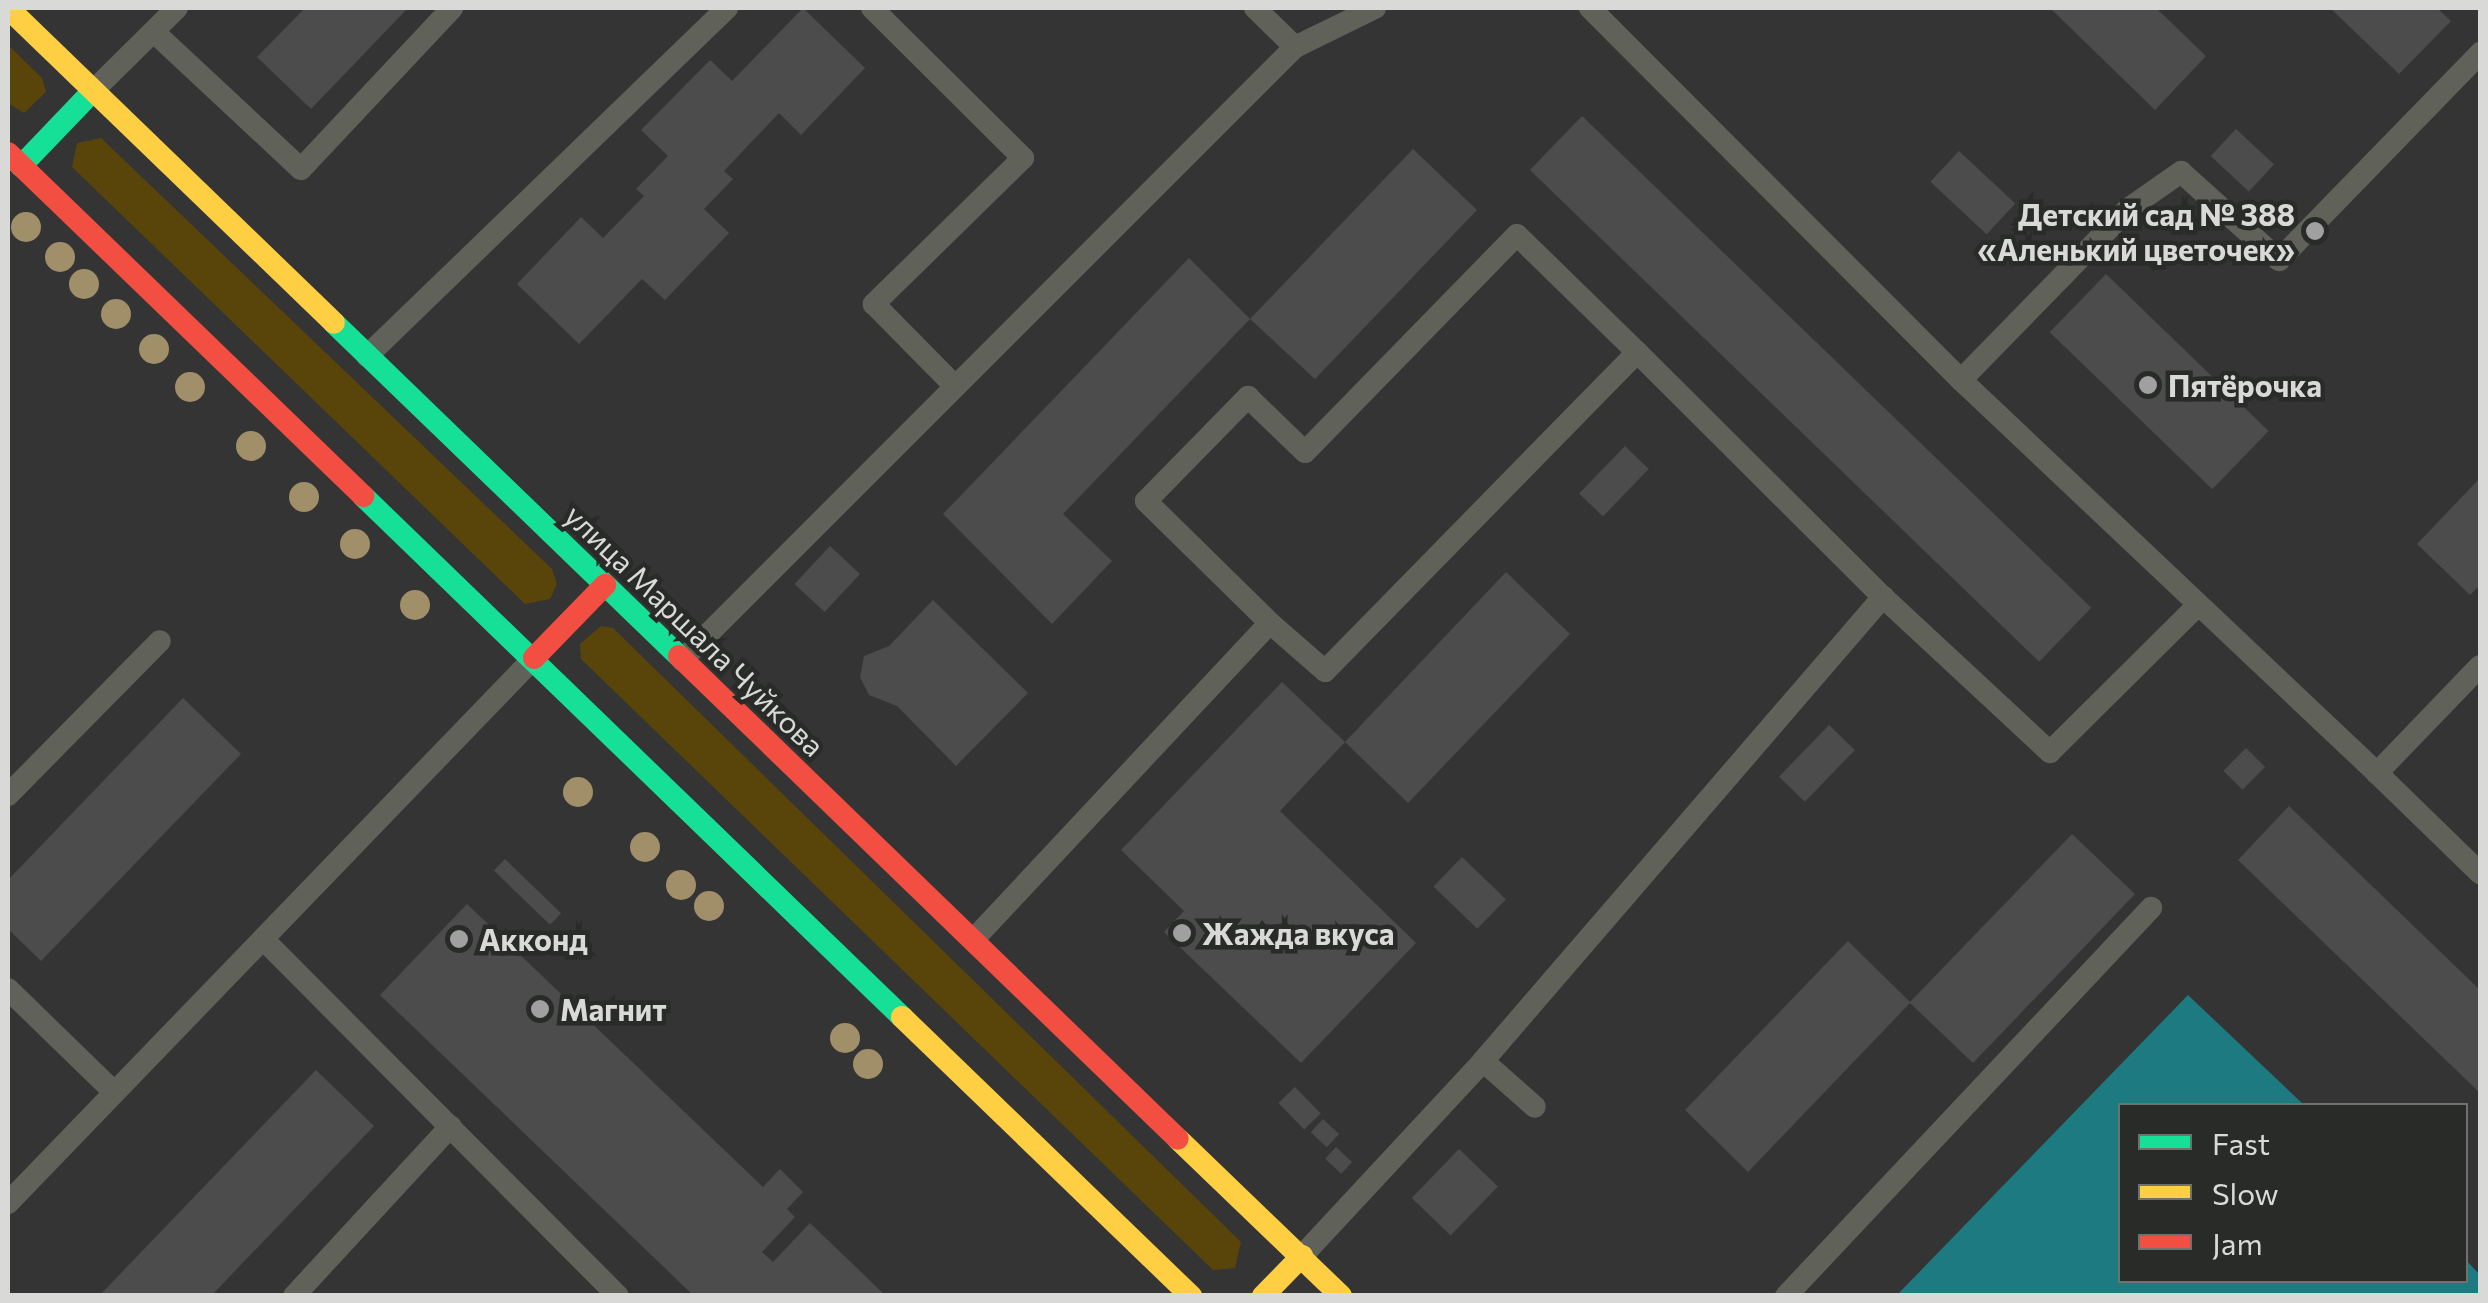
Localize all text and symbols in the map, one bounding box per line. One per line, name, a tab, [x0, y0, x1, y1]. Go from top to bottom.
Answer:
place label: Детский сад № 388 «Аленький цветочек»	[1978, 196, 2295, 266]
marker: Детский сад № 388 «Аленький цветочек»	[2304, 220, 2326, 242]
place label: Пятёрочка	[2168, 367, 2322, 403]
marker: Пятёрочка	[2137, 374, 2159, 396]
street label: улица Маршала Чуйкова	[558, 497, 832, 763]
place label: Жажда вкуса	[1202, 915, 1394, 951]
place label: Акконд	[479, 921, 588, 957]
marker: Жажда вкуса	[1171, 922, 1193, 944]
marker: Акконд	[448, 928, 470, 950]
place label: Магнит	[560, 991, 667, 1027]
marker: Магнит	[529, 998, 551, 1020]
legend	[2118, 1103, 2468, 1283]
text: Fast	[2212, 1124, 2270, 1161]
text: Slow	[2212, 1174, 2279, 1211]
text: Jam	[2212, 1224, 2263, 1261]

